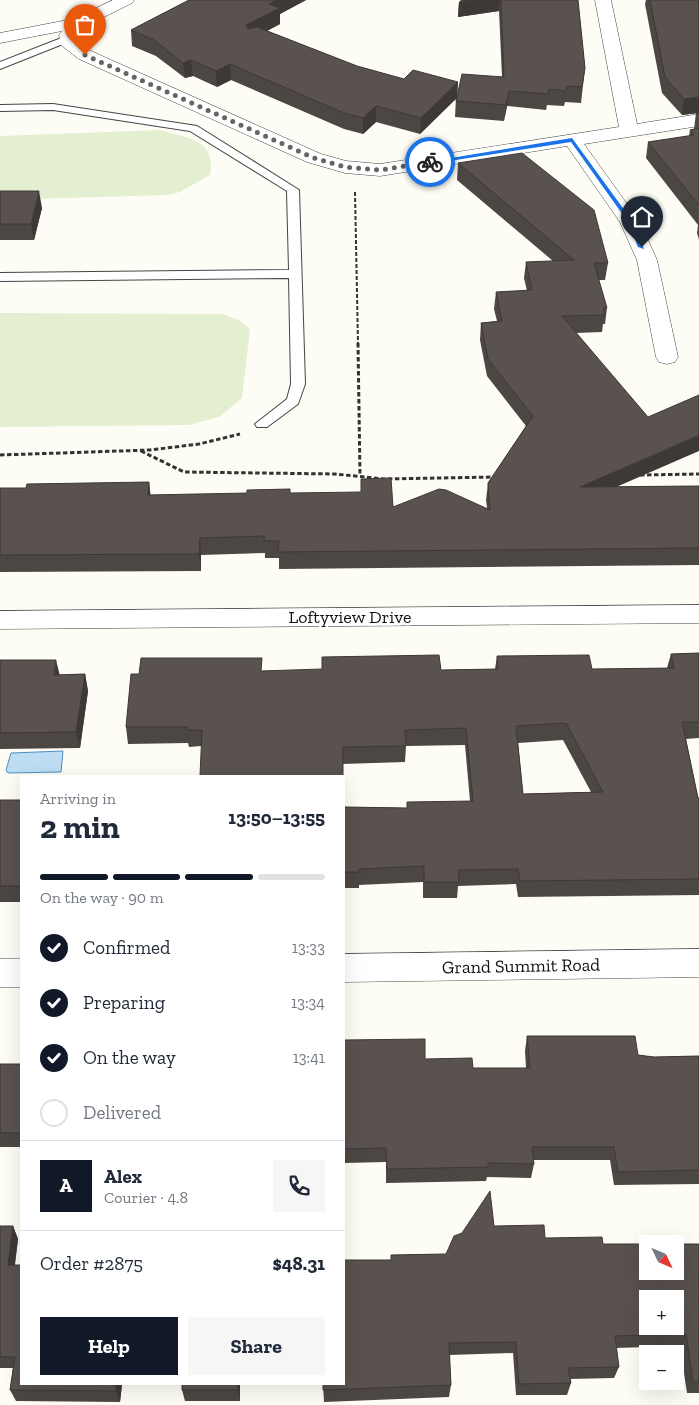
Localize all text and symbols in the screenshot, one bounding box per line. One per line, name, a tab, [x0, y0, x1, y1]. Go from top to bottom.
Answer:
pin	[64, 4, 106, 55]
icon: bag	[71, 11, 99, 39]
courier	[405, 137, 455, 187]
icon: bike	[416, 148, 444, 176]
pin	[621, 196, 663, 247]
icon: home	[628, 203, 656, 231]
street label: Loftyview Drive	[289, 606, 412, 628]
text: Arriving in	[40, 789, 116, 808]
text: 13:50–13:55	[228, 806, 325, 829]
text: 2 min	[40, 808, 120, 846]
text: On the way · 90 m	[40, 888, 164, 907]
icon: check	[40, 934, 68, 962]
text: Confirmed	[83, 936, 170, 959]
text: 13:33	[292, 938, 325, 957]
street label: Grand Summit Road	[442, 954, 600, 978]
icon: check	[40, 989, 68, 1017]
text: Preparing	[83, 991, 165, 1014]
text: 13:34	[291, 993, 325, 1012]
icon: check	[40, 1044, 68, 1072]
text: On the way	[83, 1046, 176, 1069]
text: 13:41	[293, 1048, 325, 1067]
text: Delivered	[83, 1101, 161, 1124]
button: phone	[273, 1160, 325, 1212]
text: Alex	[104, 1165, 142, 1188]
text: A	[59, 1174, 73, 1197]
text: Courier · 4.8	[104, 1188, 188, 1207]
north arrow	[639, 1235, 684, 1280]
map controls	[639, 1235, 684, 1390]
text: Order #2875	[40, 1252, 143, 1275]
text: $48.31	[272, 1252, 325, 1275]
button: +	[639, 1290, 684, 1335]
button: Help	[40, 1317, 178, 1375]
button: Share	[188, 1317, 325, 1375]
button: −	[639, 1345, 684, 1390]

